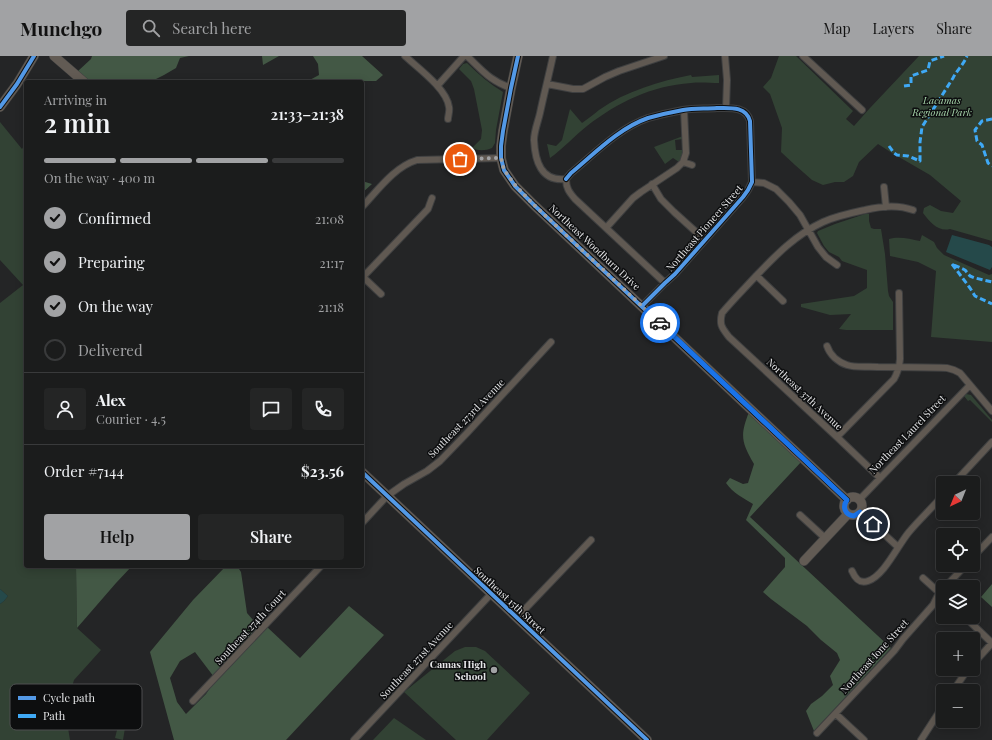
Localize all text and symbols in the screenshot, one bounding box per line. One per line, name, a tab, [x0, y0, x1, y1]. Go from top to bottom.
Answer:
search box	[126, 10, 406, 46]
text: Munchgo	[20, 15, 102, 41]
icon: search	[140, 17, 162, 39]
text: Search here	[172, 18, 252, 38]
text: Map	[823, 19, 851, 38]
text: Layers	[873, 19, 914, 38]
text: Share	[936, 19, 972, 38]
text: Arriving in	[44, 91, 107, 108]
park label: Lacamas Regional Park	[911, 93, 972, 119]
text: 21:33–21:38	[271, 104, 344, 124]
text: 2 min	[44, 105, 110, 140]
pin	[443, 142, 477, 176]
icon: bag	[449, 148, 471, 170]
text: On the way · 400 m	[44, 169, 155, 186]
street label: Northeast Pioneer Street	[662, 181, 746, 274]
street label: Northeast Woodburn Drive	[546, 201, 644, 293]
icon: check	[44, 207, 66, 229]
text: Confirmed	[78, 208, 151, 228]
text: 21:08	[315, 210, 344, 227]
icon: check	[44, 251, 66, 273]
text: Preparing	[78, 252, 145, 272]
text: 21:17	[319, 254, 344, 271]
icon: check	[44, 295, 66, 317]
text: On the way	[78, 296, 153, 316]
text: 21:18	[318, 298, 344, 315]
courier	[640, 303, 680, 343]
icon: car	[649, 312, 671, 334]
text: Delivered	[78, 340, 143, 360]
street label: Northeast 37th Avenue	[764, 355, 846, 433]
street label: Southeast 273rd Avenue	[424, 375, 508, 461]
button: person	[44, 388, 86, 430]
button: chat	[250, 388, 292, 430]
button: phone	[302, 388, 344, 430]
text: Alex	[96, 390, 126, 410]
street label: Northeast Laurel Street	[866, 391, 949, 477]
text: Courier · 4.5	[96, 410, 166, 427]
text: Order #7144	[44, 461, 124, 481]
text: $23.56	[301, 461, 344, 481]
north arrow	[936, 476, 980, 520]
map controls	[936, 476, 980, 728]
pin	[856, 507, 890, 541]
icon: home	[862, 513, 884, 535]
button: Help	[44, 514, 190, 560]
button: Share	[198, 514, 344, 560]
button: locate	[936, 528, 980, 572]
street label: Southeast 15th Street	[471, 563, 549, 637]
button: layers	[936, 580, 980, 624]
street label: Southeast 274th Court	[211, 586, 289, 668]
street label: Northeast Ione Street	[837, 615, 912, 696]
street label: Southeast 271st Avenue	[376, 618, 456, 702]
button: +	[936, 632, 980, 676]
place label: Camas High School	[430, 657, 486, 683]
marker: Camas High School	[489, 665, 499, 675]
legend	[10, 684, 142, 730]
button: −	[936, 684, 980, 728]
text: Cycle path	[43, 690, 95, 705]
text: Path	[43, 708, 66, 723]

